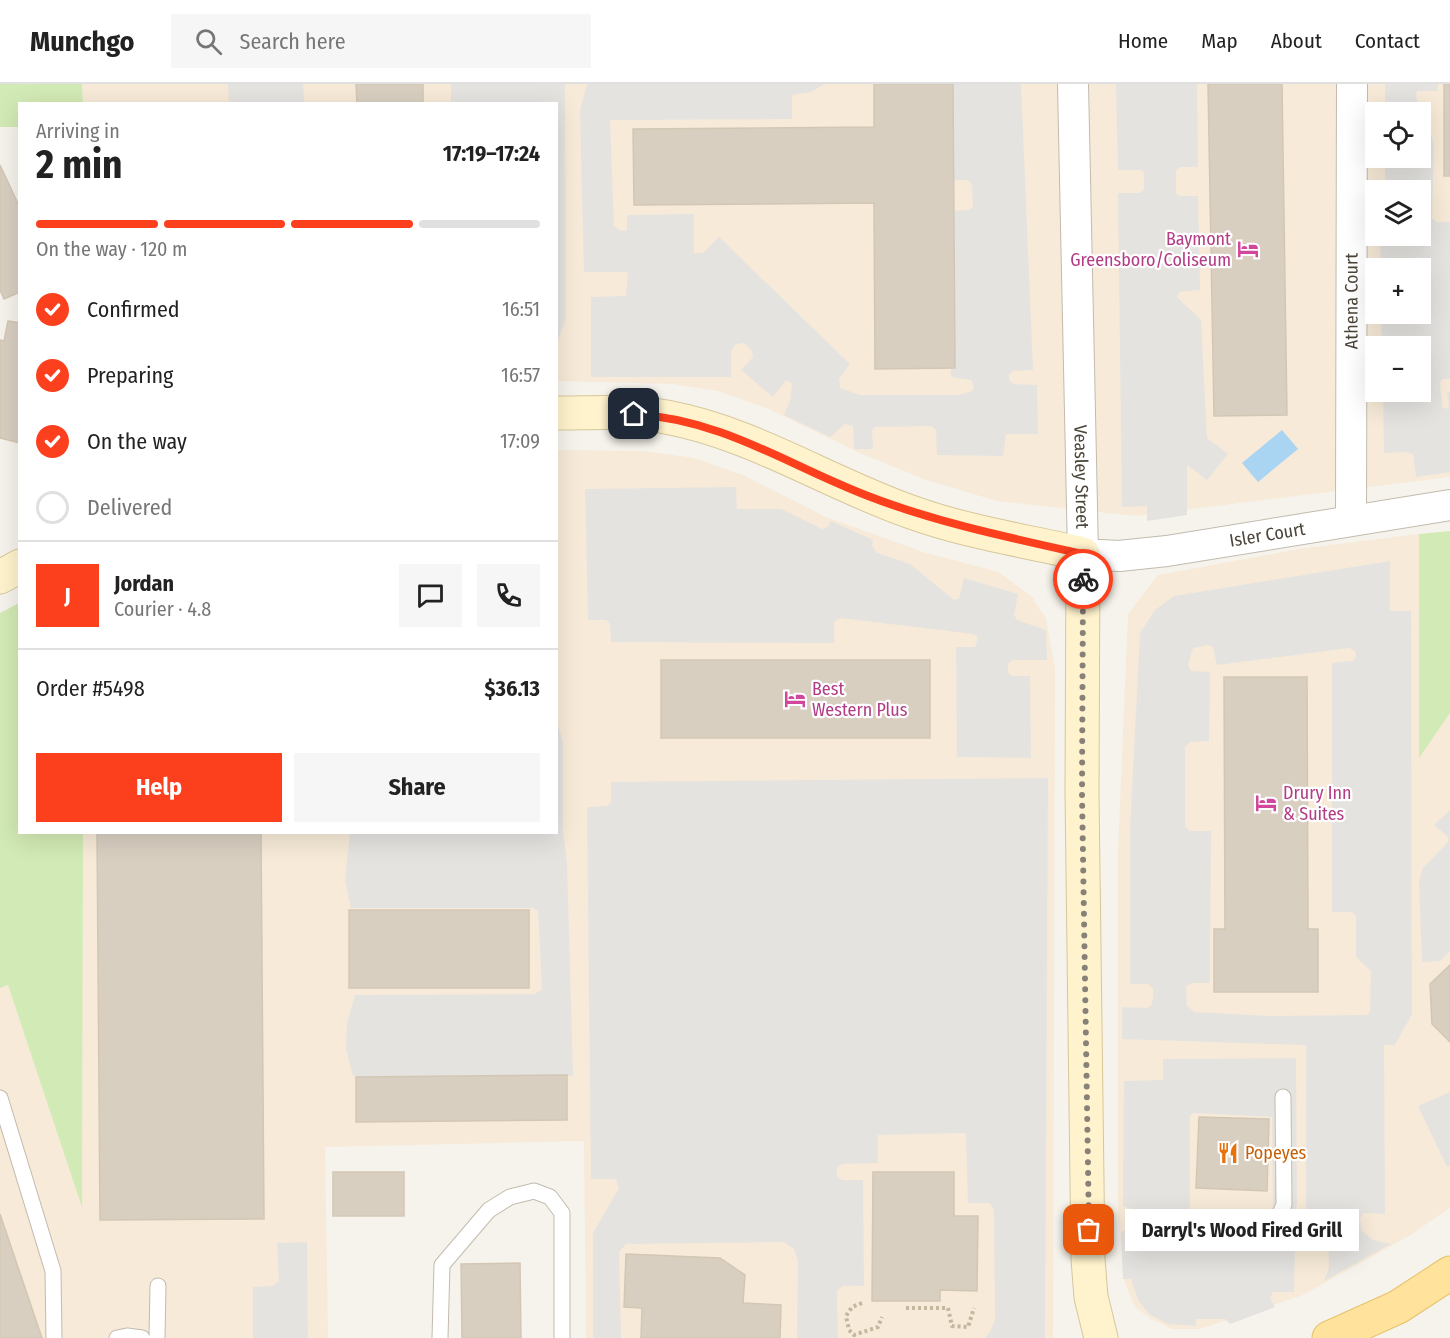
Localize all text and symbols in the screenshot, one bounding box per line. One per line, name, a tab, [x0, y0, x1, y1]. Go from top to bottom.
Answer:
search box	[171, 14, 591, 68]
text: Munchgo	[30, 25, 135, 58]
icon: search	[192, 25, 225, 58]
text: Search here	[240, 28, 346, 55]
text: Home	[1118, 28, 1168, 54]
text: Map	[1201, 28, 1238, 54]
text: About	[1271, 28, 1322, 54]
text: Contact	[1355, 28, 1420, 54]
map controls	[1365, 102, 1431, 402]
button: locate	[1365, 102, 1431, 168]
text: Arriving in	[36, 119, 120, 143]
text: 17:19–17:24	[443, 140, 540, 167]
text: 2 min	[36, 142, 122, 188]
button: layers	[1365, 180, 1431, 246]
place label: Baymont Greensboro/Coliseum	[1070, 228, 1231, 271]
text: On the way · 120 m	[36, 237, 187, 261]
hotel icon: Baymont Greensboro/Coliseum	[1236, 237, 1260, 261]
street label: Athena Court	[1340, 253, 1363, 349]
button: +	[1365, 258, 1431, 324]
icon: check	[36, 293, 69, 326]
text: Confirmed	[87, 296, 180, 323]
text: 16:51	[502, 297, 540, 321]
button: −	[1365, 336, 1431, 402]
icon: check	[36, 359, 69, 392]
text: Preparing	[87, 362, 173, 389]
text: 16:57	[501, 363, 540, 387]
pin	[608, 388, 659, 439]
icon: home	[617, 397, 650, 430]
icon: check	[36, 425, 69, 458]
street label: Veasley Street	[1069, 425, 1093, 529]
text: On the way	[87, 428, 187, 455]
text: 17:09	[500, 429, 540, 453]
text: Delivered	[87, 494, 172, 521]
street label: Isler Court	[1228, 518, 1307, 552]
courier	[1053, 549, 1113, 609]
icon: bike	[1067, 563, 1100, 596]
button: chat	[399, 564, 462, 627]
button: phone	[477, 564, 540, 627]
text: Jordan	[114, 570, 174, 597]
text: J	[64, 582, 71, 609]
text: Courier · 4.8	[114, 597, 211, 621]
text: Order #5498	[36, 675, 145, 702]
text: $36.13	[485, 675, 540, 702]
place label: Best Western Plus	[812, 678, 908, 721]
hotel icon: Best Western Plus	[783, 687, 807, 711]
button: Help	[36, 753, 282, 822]
button: Share	[294, 753, 540, 822]
place label: Drury Inn & Suites	[1283, 782, 1351, 825]
hotel icon: Drury Inn & Suites	[1254, 791, 1278, 815]
restaurant icon: Popeyes	[1216, 1141, 1240, 1165]
place label: Popeyes	[1245, 1142, 1307, 1164]
pin	[1063, 1204, 1114, 1255]
callout: Darryl's Wood Fired Grill	[1125, 1209, 1359, 1251]
icon: bag	[1072, 1213, 1105, 1246]
text: Darryl's Wood Fired Grill	[1142, 1218, 1342, 1242]

